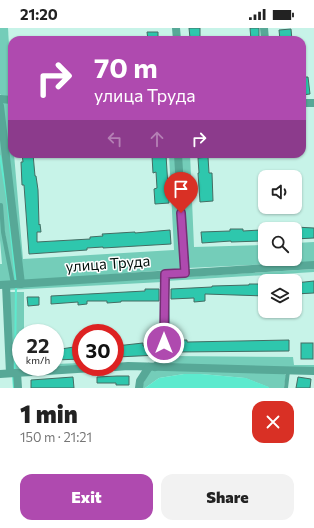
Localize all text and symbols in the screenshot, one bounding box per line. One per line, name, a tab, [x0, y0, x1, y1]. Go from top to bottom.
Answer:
text: 21:20	[20, 5, 58, 23]
text: 70 m	[94, 50, 158, 84]
icon: right	[28, 52, 80, 104]
text: улица Труда	[94, 84, 196, 106]
icon: left	[104, 128, 126, 150]
icon: ahead	[146, 128, 168, 150]
icon: right	[188, 128, 210, 150]
map controls	[258, 170, 302, 318]
button: sound	[258, 170, 302, 214]
pin	[164, 172, 198, 213]
icon: arrive	[170, 178, 192, 200]
button: search	[258, 222, 302, 266]
street label: улица Труда	[65, 251, 151, 275]
button: layers	[258, 274, 302, 318]
position arrow	[143, 322, 185, 364]
speed limit sign: 30	[72, 324, 124, 376]
text: 22	[27, 333, 49, 357]
text: km/h	[26, 354, 50, 366]
text: 1 min	[20, 399, 78, 428]
button: close	[252, 401, 294, 443]
text: 150 m · 21:21	[20, 429, 92, 445]
button: Exit	[20, 474, 153, 520]
button: Share	[161, 474, 294, 520]

